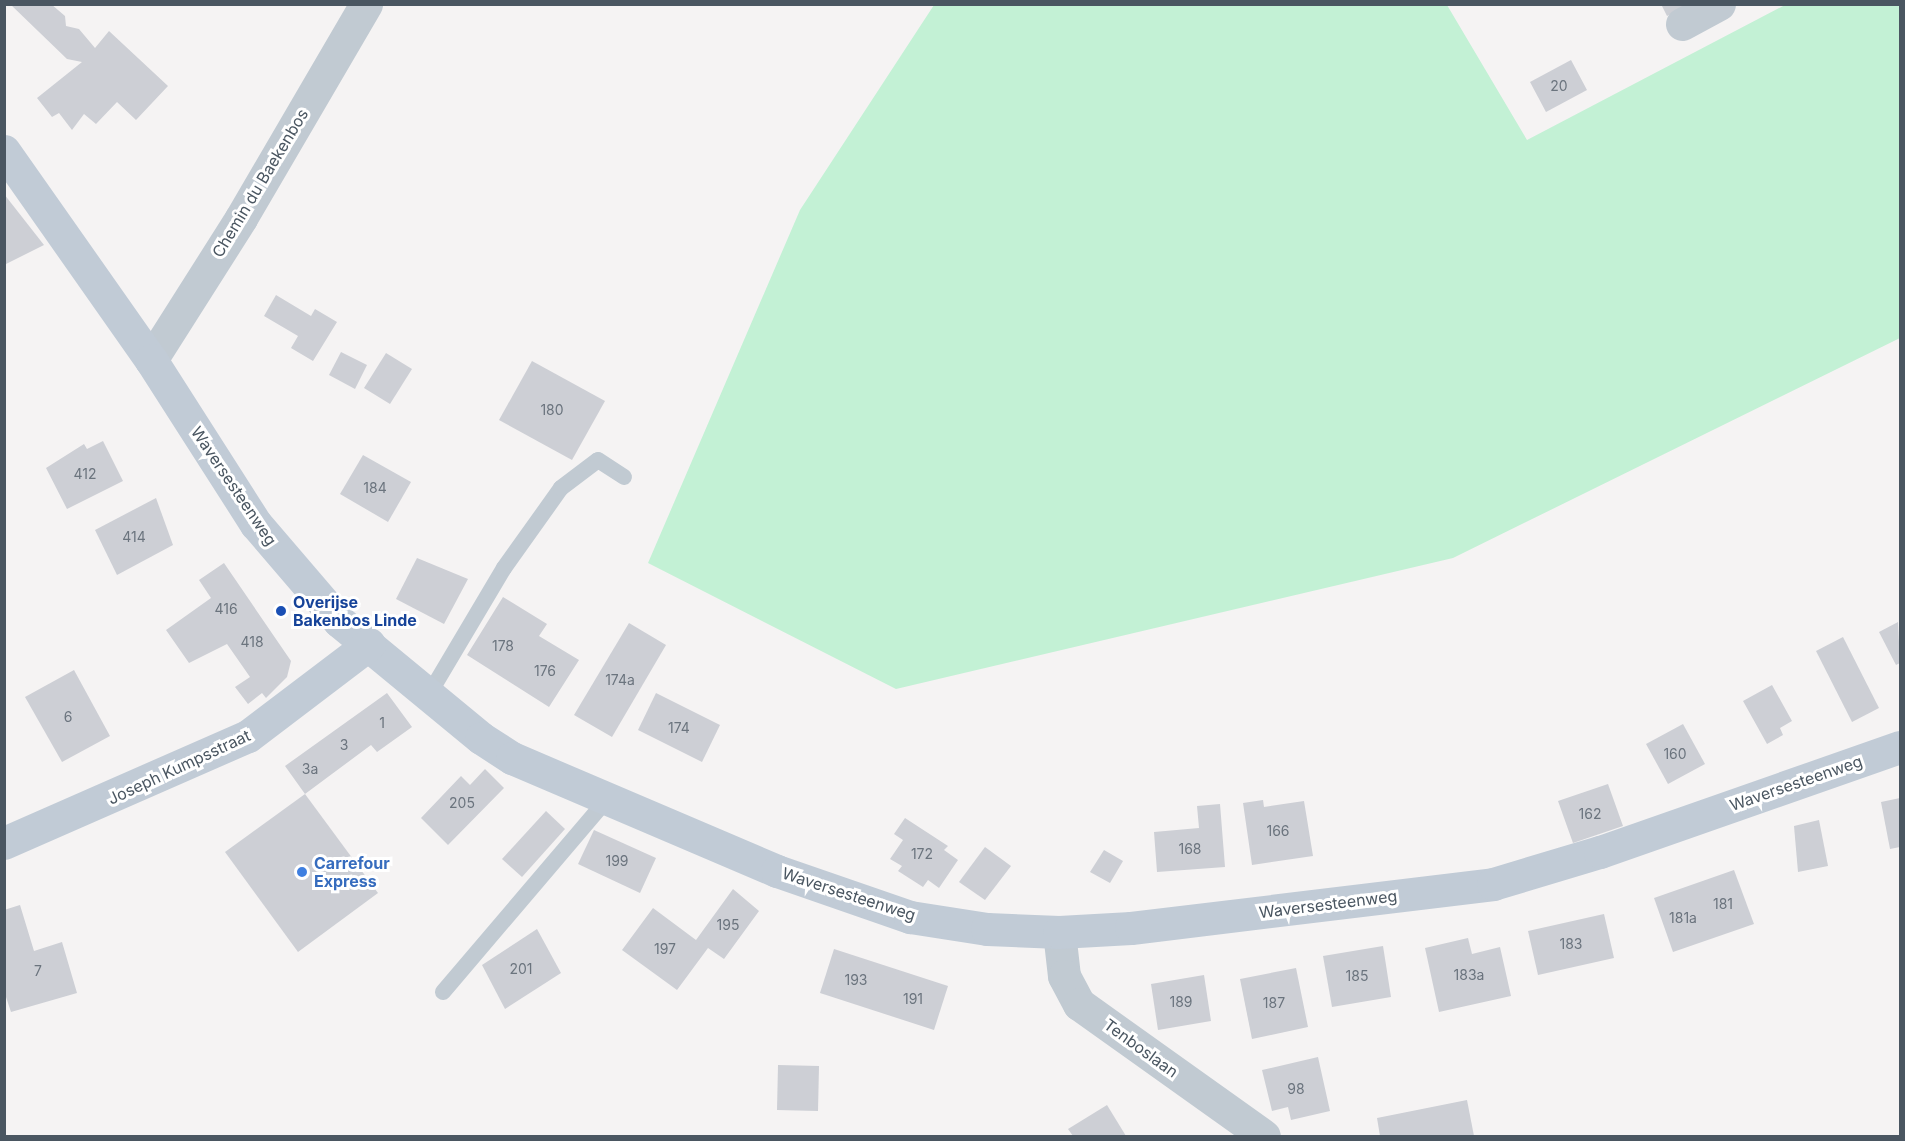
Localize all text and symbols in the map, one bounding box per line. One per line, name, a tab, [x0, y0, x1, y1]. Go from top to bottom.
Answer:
house number: 20	[1550, 78, 1568, 94]
street label: Chemin du Baekenbos	[208, 105, 312, 261]
house number: 180	[540, 402, 564, 418]
street label: Waversesteenweg	[187, 423, 281, 549]
house number: 412	[73, 466, 97, 482]
house number: 184	[363, 480, 387, 496]
house number: 414	[122, 529, 146, 545]
place label: Overijse Bakenbos Linde	[293, 592, 417, 630]
house number: 416	[214, 601, 238, 617]
marker: Overijse Bakenbos Linde	[274, 604, 288, 618]
house number: 418	[240, 634, 264, 650]
house number: 178	[492, 638, 514, 654]
house number: 176	[534, 663, 556, 679]
house number: 174a	[605, 672, 635, 688]
house number: 6	[64, 709, 72, 725]
house number: 1	[379, 715, 385, 731]
house number: 174	[668, 720, 690, 736]
street label: Joseph Kumpsstraat	[105, 726, 253, 808]
house number: 3	[340, 737, 348, 753]
house number: 160	[1663, 746, 1687, 762]
street label: Waversesteenweg	[1727, 751, 1865, 815]
house number: 3a	[302, 761, 318, 777]
house number: 205	[449, 795, 475, 811]
house number: 162	[1579, 806, 1601, 822]
house number: 166	[1266, 823, 1290, 839]
house number: 168	[1178, 841, 1202, 857]
house number: 172	[911, 846, 933, 862]
place label: Carrefour Express	[314, 853, 390, 891]
house number: 199	[605, 853, 629, 869]
street label: Waversesteenweg	[780, 863, 918, 925]
marker: Carrefour Express	[295, 865, 309, 879]
street label: Waversesteenweg	[1258, 886, 1398, 922]
house number: 181	[1713, 896, 1733, 912]
house number: 181a	[1669, 910, 1697, 926]
house number: 195	[717, 917, 739, 933]
house number: 183	[1559, 936, 1583, 952]
house number: 197	[654, 941, 676, 957]
house number: 201	[509, 961, 533, 977]
house number: 7	[34, 963, 42, 979]
house number: 183a	[1454, 967, 1484, 983]
house number: 185	[1346, 968, 1368, 984]
house number: 193	[844, 972, 868, 988]
house number: 191	[903, 991, 923, 1007]
house number: 189	[1169, 994, 1193, 1010]
house number: 187	[1263, 995, 1285, 1011]
street label: Tenboslaan	[1100, 1015, 1182, 1081]
house number: 98	[1287, 1081, 1305, 1097]

